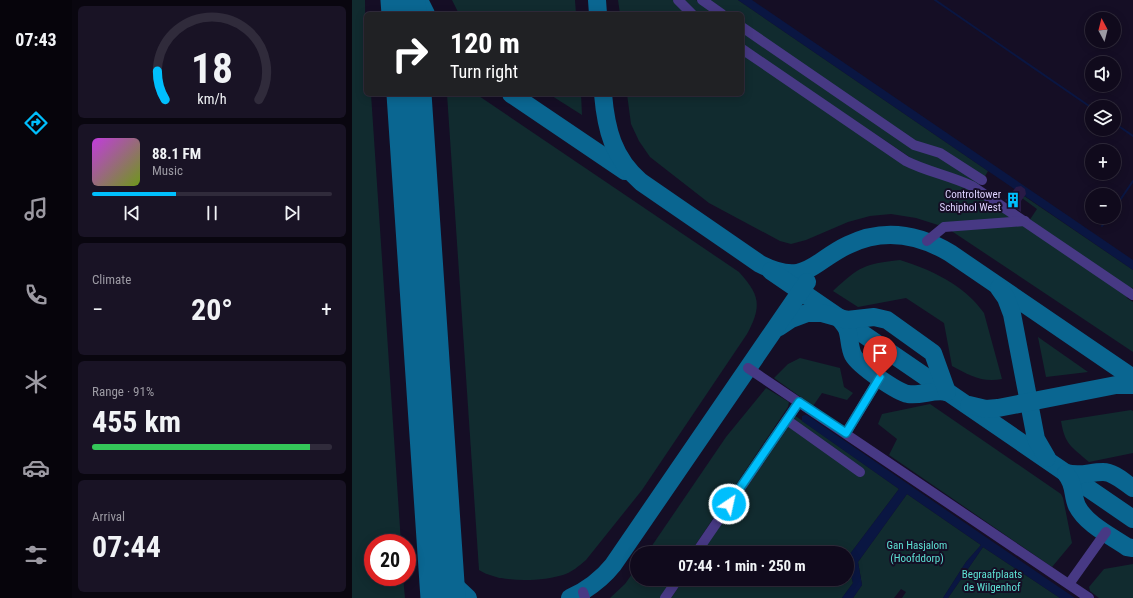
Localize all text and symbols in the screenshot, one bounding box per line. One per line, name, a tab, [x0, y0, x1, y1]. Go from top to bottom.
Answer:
north arrow	[1085, 12, 1121, 48]
map controls	[1085, 12, 1121, 224]
text: 120 m	[450, 27, 520, 60]
icon: right	[384, 28, 436, 80]
text: 07:43	[15, 29, 57, 50]
text: 18	[191, 44, 233, 93]
button: sound	[1085, 56, 1121, 92]
text: Turn right	[450, 61, 518, 82]
text: km/h	[197, 91, 227, 107]
button: layers	[1085, 100, 1121, 136]
icon: directions	[22, 109, 50, 137]
button: +	[1085, 144, 1121, 180]
text: 88.1 FM	[152, 145, 201, 163]
text: Music	[152, 163, 183, 178]
place label: Controltower Schiphol West	[939, 188, 1002, 214]
button: −	[1085, 188, 1121, 224]
building icon: Controltower Schiphol West	[1004, 191, 1022, 209]
icon: music	[22, 195, 50, 223]
icon: previous	[121, 202, 143, 224]
icon: pause	[201, 202, 223, 224]
icon: next	[281, 202, 303, 224]
text: Climate	[92, 272, 131, 287]
icon: phone	[22, 281, 50, 309]
text: 20°	[191, 292, 233, 327]
text: −	[92, 297, 103, 322]
text: +	[321, 297, 332, 322]
pin	[863, 336, 897, 377]
icon: arrive	[869, 342, 891, 364]
icon: climate	[22, 368, 50, 396]
text: Range · 91%	[92, 384, 154, 399]
text: 455 km	[92, 404, 181, 439]
icon: car	[22, 454, 50, 482]
position arrow	[708, 483, 750, 525]
text: Arrival	[92, 509, 125, 524]
text: 07:44	[92, 529, 161, 564]
speed limit sign: 20	[364, 534, 416, 586]
park label: Gan Hasjalom (Hoofddorp)	[887, 539, 947, 565]
icon: filters	[22, 541, 50, 569]
text: 07:44 · 1 min · 250 m	[678, 557, 806, 575]
park label: Begraafplaats de Wilgenhof	[962, 568, 1022, 594]

